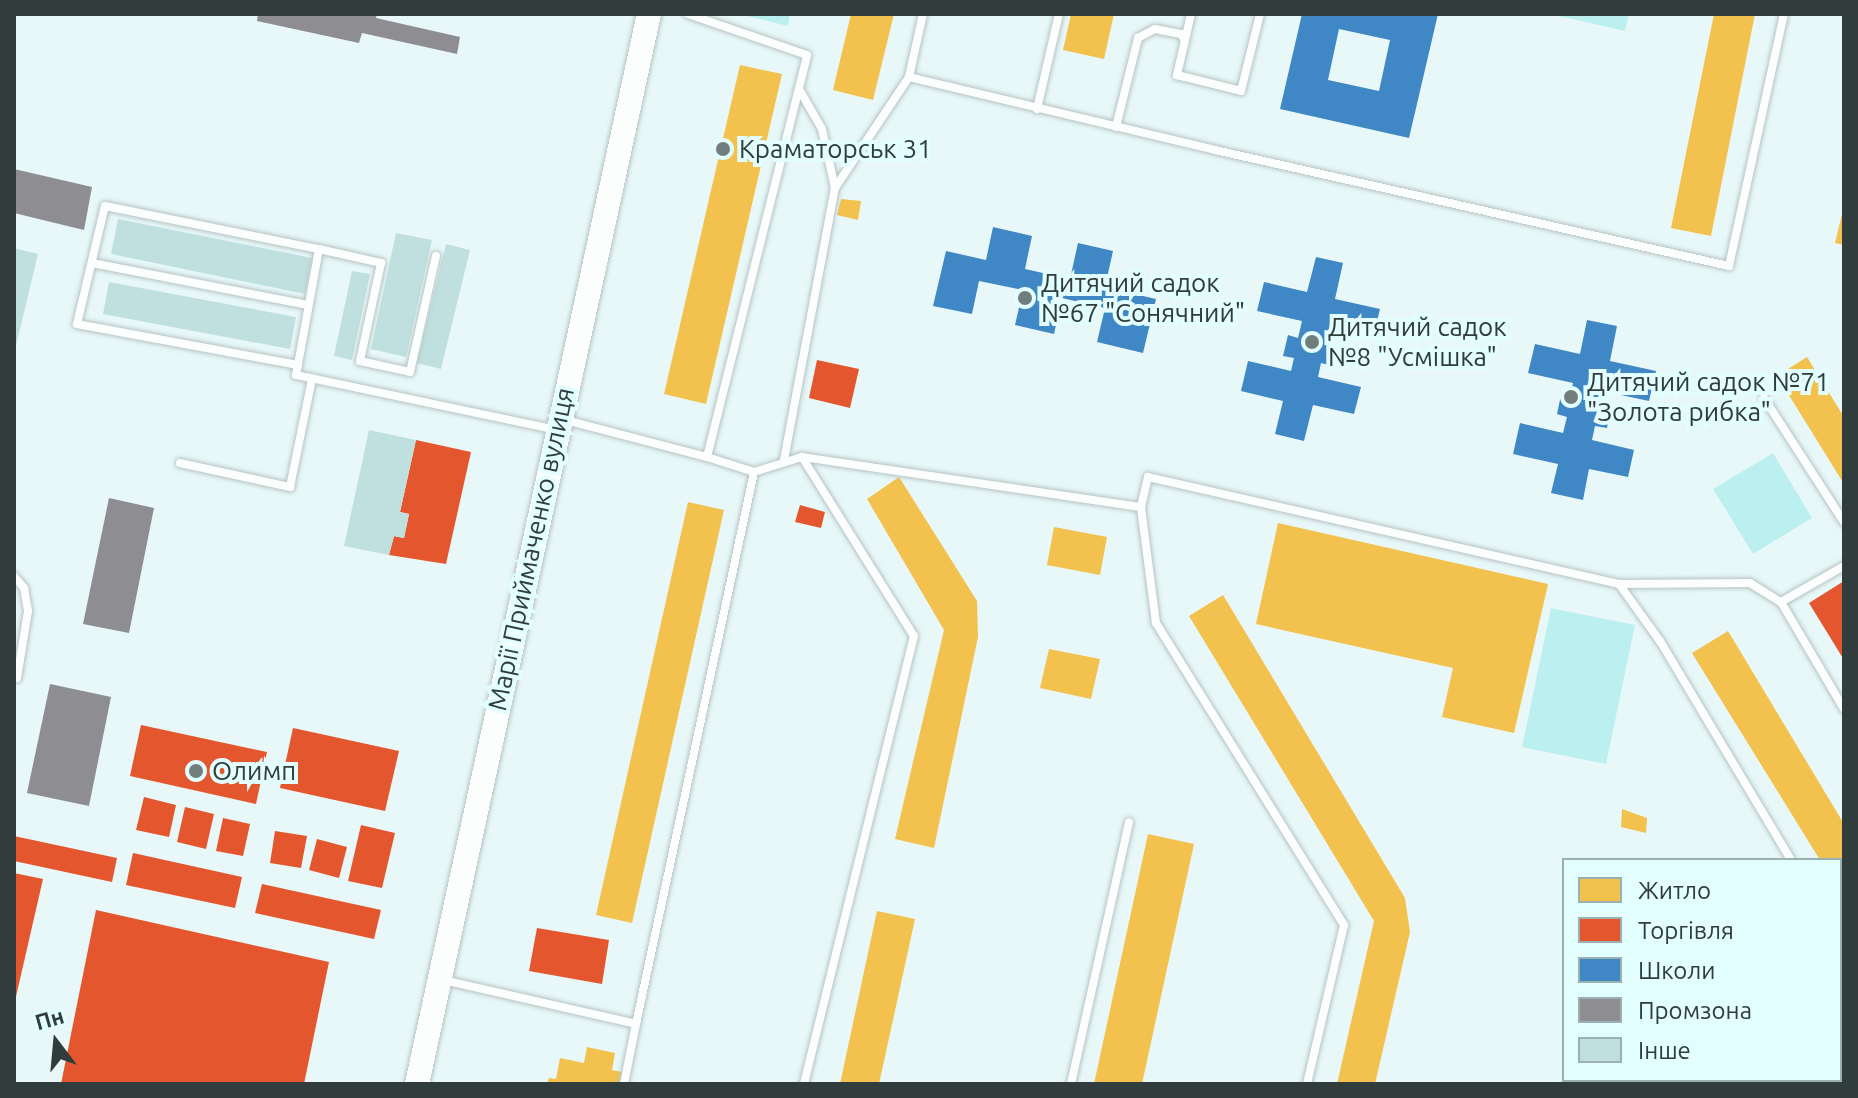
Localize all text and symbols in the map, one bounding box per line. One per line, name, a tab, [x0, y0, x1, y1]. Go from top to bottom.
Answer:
place label: Краматорськ 31	[739, 133, 932, 165]
marker: Краматорськ 31	[714, 140, 732, 158]
place label: Дитячий садок №67 "Сонячний"	[1041, 267, 1245, 328]
marker: Дитячий садок №67 "Сонячний"	[1016, 289, 1034, 307]
place label: Дитячий садок №8 "Усмішка"	[1328, 311, 1507, 372]
marker: Дитячий садок №8 "Усмішка"	[1303, 333, 1321, 351]
place label: Дитячий садок №71 "Золота рибка"	[1587, 366, 1830, 428]
street label: Марії Приймаченко вулиця	[482, 385, 580, 713]
marker: Дитячий садок №71 "Золота рибка"	[1562, 388, 1580, 406]
place label: Олимп	[212, 755, 296, 787]
marker: Олимп	[187, 762, 205, 780]
legend	[1562, 858, 1842, 1082]
text: Житло	[1638, 877, 1711, 904]
text: Торгівля	[1638, 917, 1734, 944]
text: Школи	[1638, 957, 1716, 984]
text: Промзона	[1638, 997, 1752, 1024]
north arrow	[16, 1002, 96, 1082]
text: Пн	[32, 1002, 67, 1034]
text: Інше	[1638, 1037, 1691, 1064]

